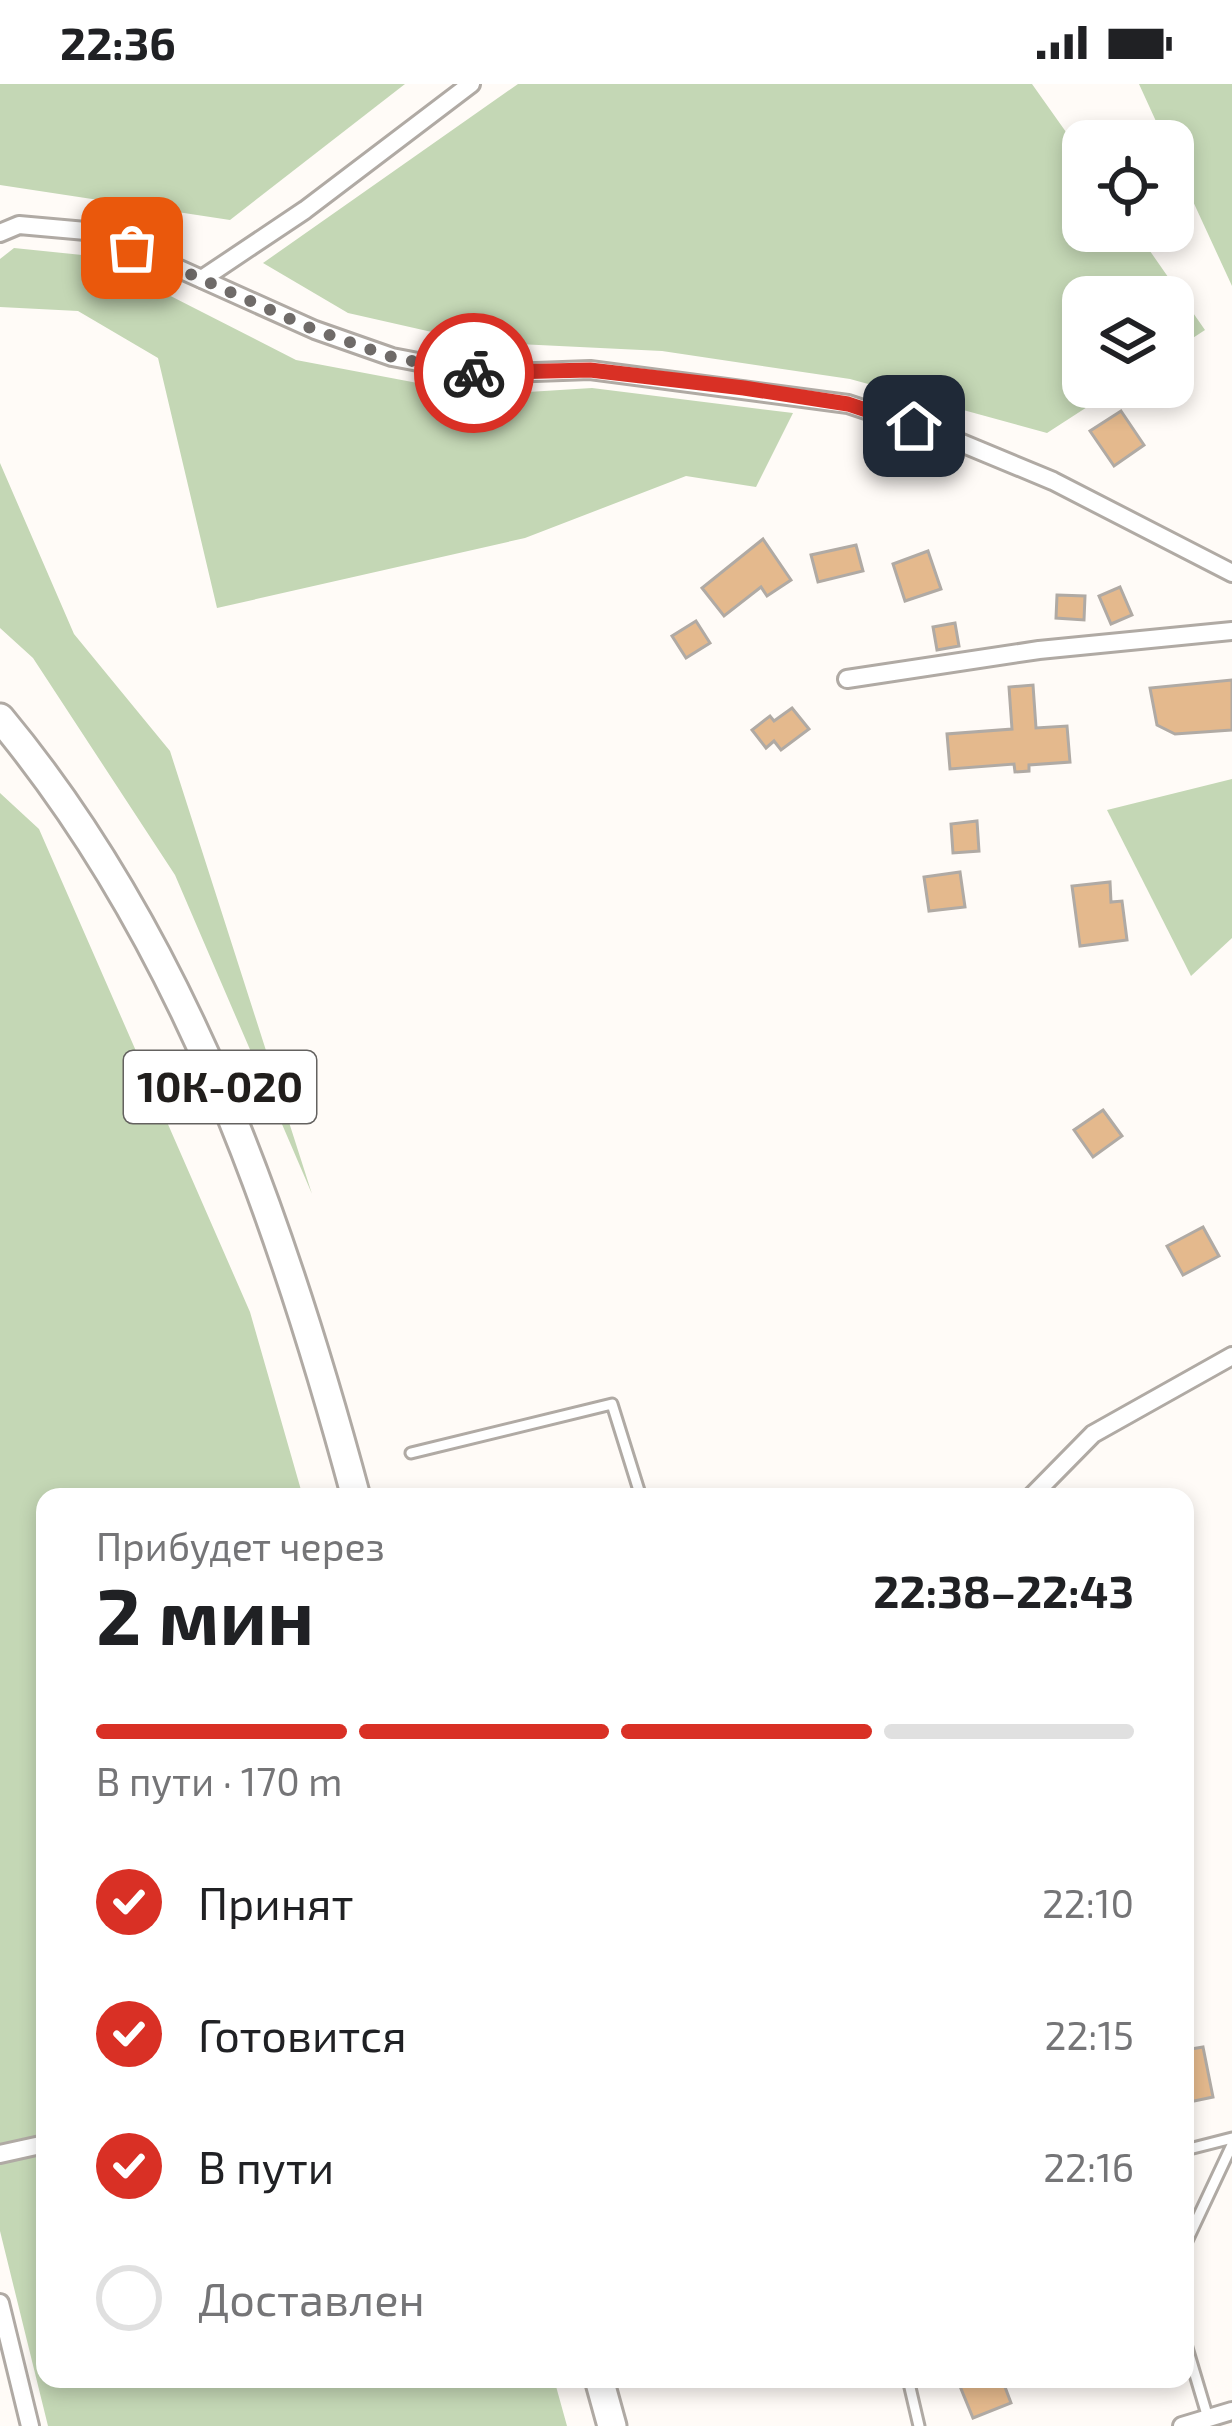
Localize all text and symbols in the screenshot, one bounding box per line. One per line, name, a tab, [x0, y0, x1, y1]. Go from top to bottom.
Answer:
text: 22:36	[60, 15, 176, 69]
map controls	[1062, 120, 1194, 408]
button: locate	[1062, 120, 1194, 252]
pin	[81, 197, 183, 299]
icon: bag	[99, 215, 165, 281]
button: layers	[1062, 276, 1194, 408]
courier	[414, 313, 534, 433]
icon: bike	[441, 340, 507, 406]
pin	[863, 375, 965, 477]
icon: home	[881, 393, 947, 459]
road number: 10К-020	[124, 1051, 316, 1123]
text: Прибудет через	[96, 1522, 385, 1569]
text: 22:38–22:43	[873, 1563, 1134, 1617]
text: 2 мин	[96, 1567, 314, 1661]
text: В пути · 170 m	[96, 1757, 343, 1804]
icon: check	[96, 1869, 162, 1935]
text: Принят	[198, 1875, 353, 1929]
text: 22:10	[1042, 1879, 1134, 1926]
icon: check	[96, 2001, 162, 2067]
text: Готовится	[198, 2007, 407, 2061]
text: 22:15	[1045, 2011, 1134, 2058]
icon: check	[96, 2133, 162, 2199]
text: В пути	[198, 2139, 334, 2193]
text: 22:16	[1043, 2143, 1134, 2190]
text: Доставлен	[198, 2271, 425, 2325]

